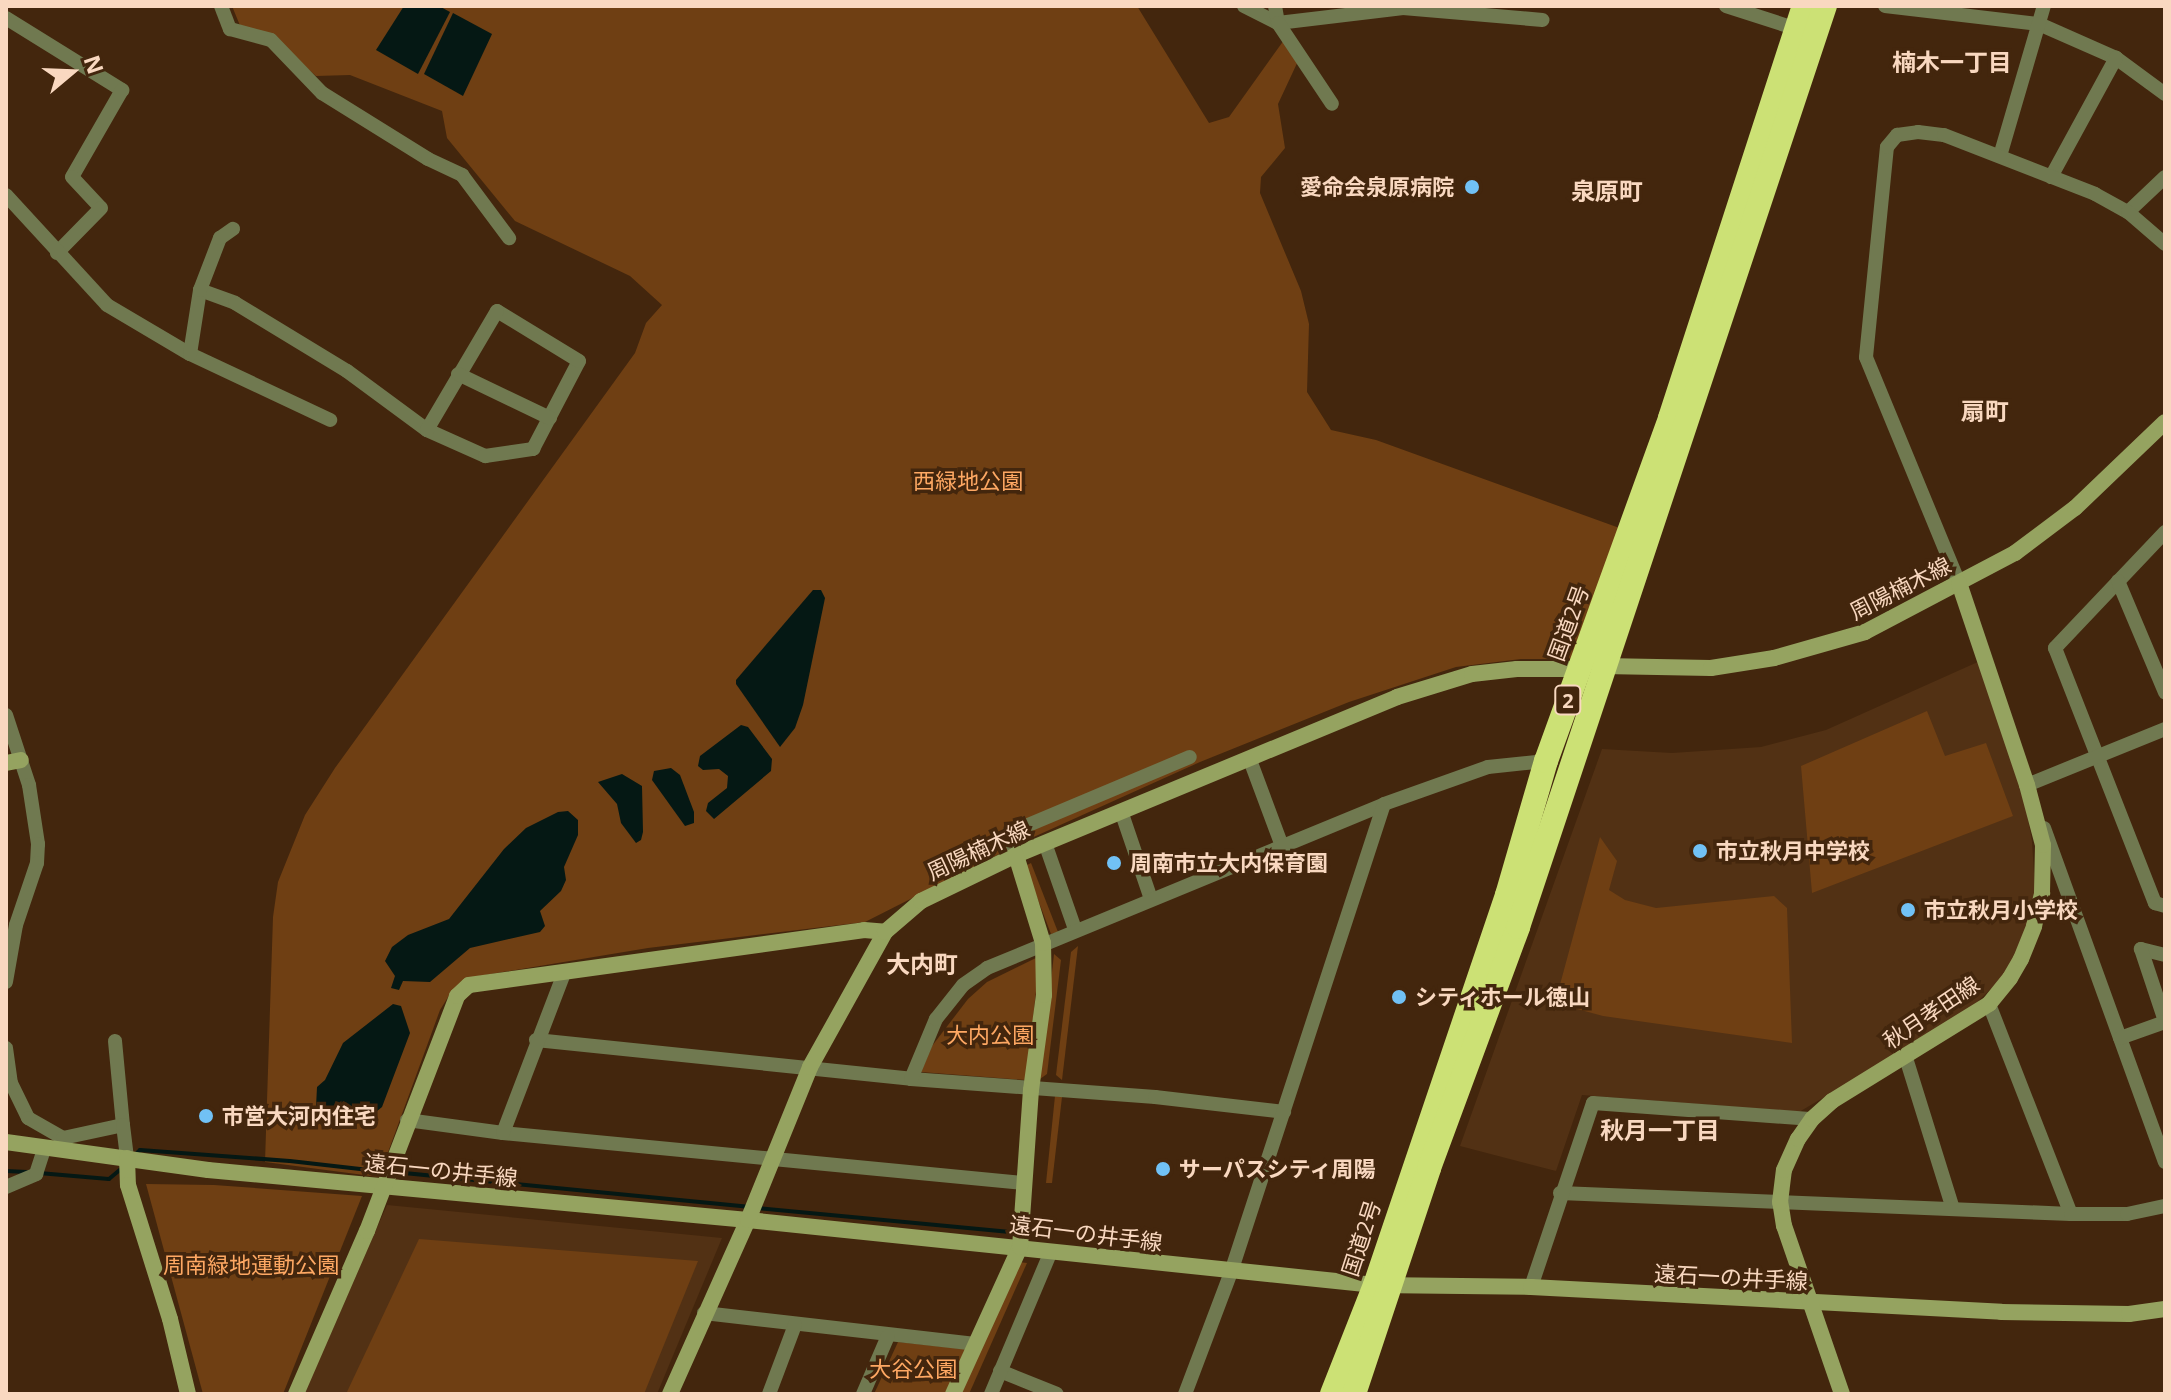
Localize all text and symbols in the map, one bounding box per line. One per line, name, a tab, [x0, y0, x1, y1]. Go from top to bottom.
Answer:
north arrow	[32, 32, 112, 112]
district label: 楠木一丁目	[1892, 48, 2012, 76]
text: N	[78, 51, 112, 78]
place label: 愛命会泉原病院	[1300, 174, 1454, 200]
marker: 愛命会泉原病院	[1461, 176, 1483, 198]
district label: 泉原町	[1571, 177, 1643, 205]
district label: 扇町	[1961, 397, 2009, 425]
park label: 西緑地公園	[913, 468, 1023, 494]
street label: 周陽楠木線	[1845, 551, 1955, 625]
street label: 国道2号	[1542, 582, 1594, 664]
road number: 2	[1554, 684, 1582, 716]
street label: 周陽楠木線	[923, 815, 1033, 885]
place label: 市立秋月中学校	[1716, 838, 1870, 864]
marker: 市立秋月中学校	[1691, 842, 1709, 860]
place label: 周南市立大内保育園	[1130, 850, 1328, 876]
marker: 周南市立大内保育園	[1105, 854, 1123, 872]
place label: 市立秋月小学校	[1924, 897, 2078, 923]
marker: 市立秋月小学校	[1899, 901, 1917, 919]
district label: 大内町	[886, 950, 958, 978]
street label: 秋月孝田線	[1878, 970, 1984, 1054]
place label: シティホール徳山	[1415, 984, 1591, 1010]
marker: シティホール徳山	[1390, 988, 1408, 1006]
park label: 大内公園	[946, 1022, 1034, 1048]
place label: 市営大河内住宅	[222, 1103, 376, 1129]
marker: 市営大河内住宅	[197, 1107, 215, 1125]
district label: 秋月一丁目	[1600, 1116, 1720, 1144]
street label: 遠石一の井手線	[363, 1149, 519, 1191]
place label: サーパスシティ周陽	[1179, 1156, 1377, 1182]
marker: サーパスシティ周陽	[1154, 1160, 1172, 1178]
street label: 国道2号	[1336, 1197, 1386, 1279]
street label: 遠石一の井手線	[1008, 1211, 1164, 1255]
park label: 周南緑地運動公園	[163, 1252, 339, 1278]
street label: 遠石一の井手線	[1653, 1260, 1809, 1294]
park label: 大谷公園	[869, 1356, 957, 1382]

